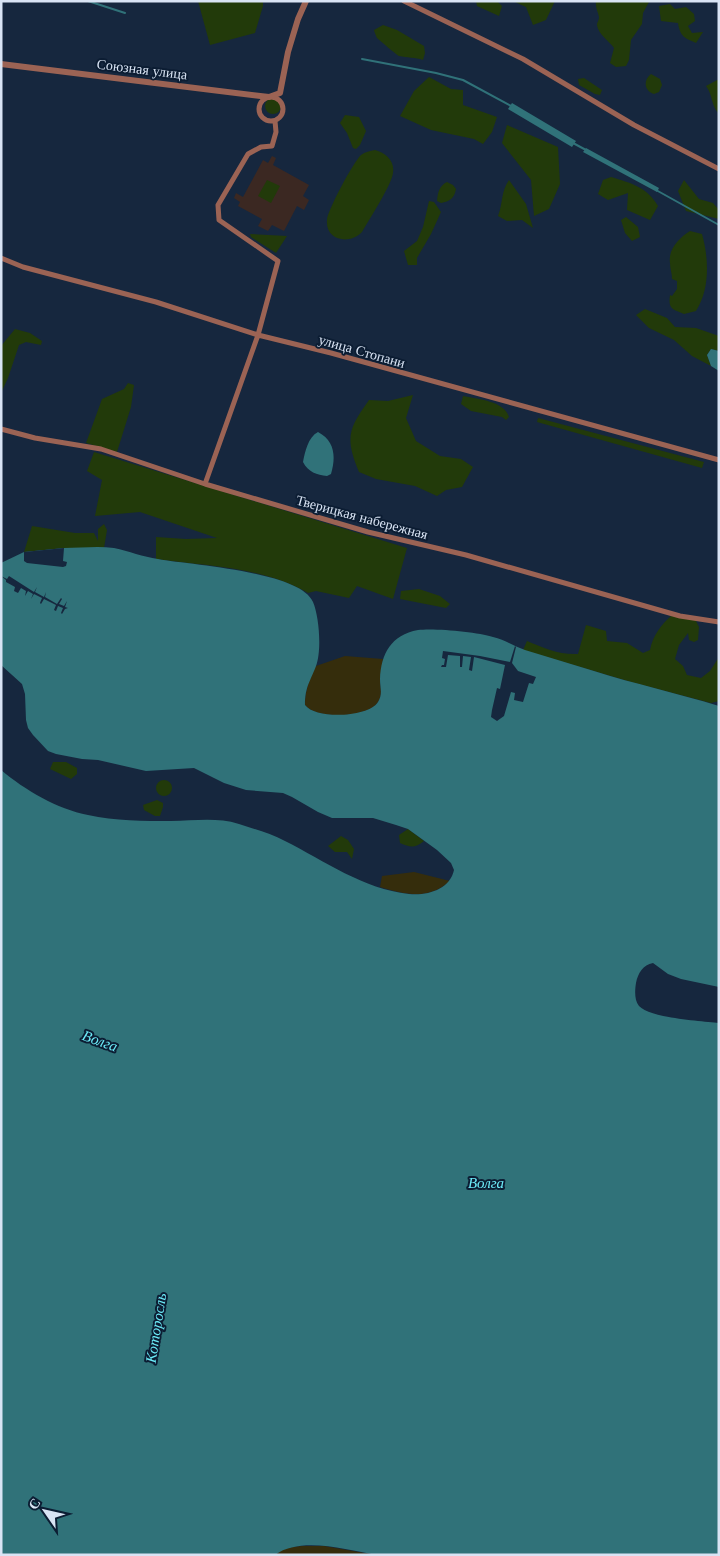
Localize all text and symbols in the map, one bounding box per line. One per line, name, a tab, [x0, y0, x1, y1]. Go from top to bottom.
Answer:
street label: Союзная улица	[96, 55, 189, 84]
street label: улица Стопани	[317, 330, 408, 372]
street label: Тверицкая набережная	[294, 491, 430, 543]
water label: Волга	[80, 1025, 120, 1056]
water label: Волга	[468, 1173, 504, 1192]
water label: Которосль	[140, 1292, 170, 1365]
north arrow	[20, 1486, 70, 1536]
text: С	[24, 1495, 45, 1513]

